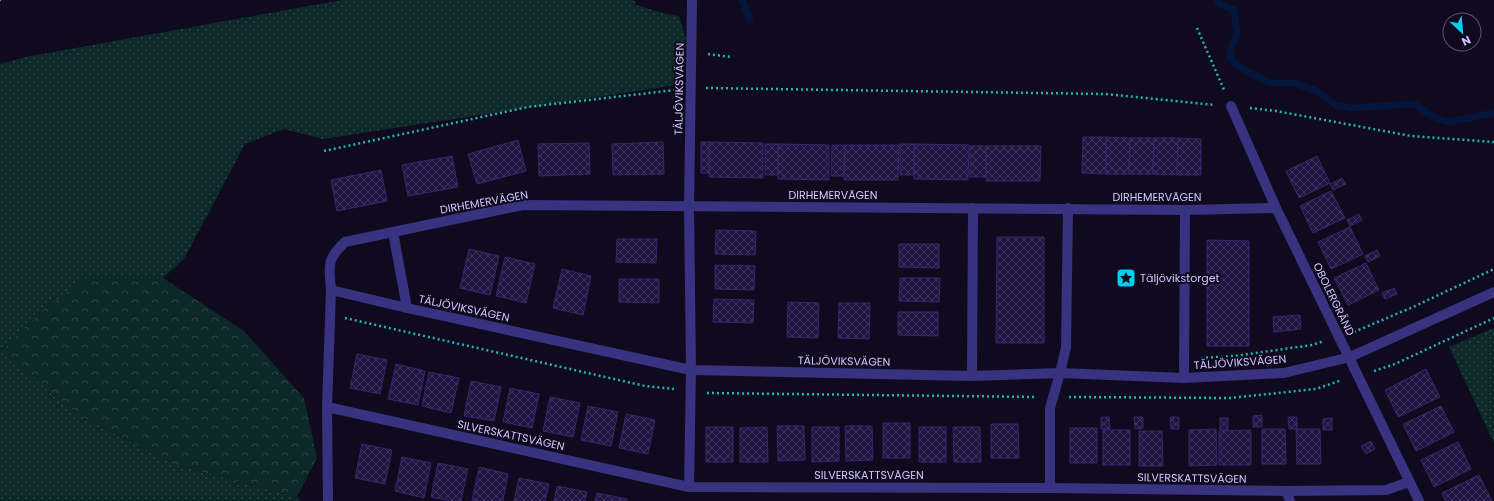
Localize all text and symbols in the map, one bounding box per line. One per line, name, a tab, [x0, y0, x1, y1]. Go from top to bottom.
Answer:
north arrow	[1442, 12, 1482, 52]
text: N	[1459, 32, 1474, 50]
street label: TÄLJÖVIKSVÄGEN	[670, 43, 688, 135]
street label: DIRHEMERVÄGEN	[439, 186, 529, 218]
street label: DIRHEMERVÄGEN	[788, 187, 878, 203]
street label: DIRHEMERVÄGEN	[1112, 189, 1202, 205]
street label: OBOLERGRÄND	[1309, 260, 1359, 338]
place icon: Täljövikstorget	[1115, 267, 1137, 289]
place label: Täljövikstorget	[1140, 270, 1220, 286]
street label: TÄLJÖVIKSVÄGEN	[417, 291, 511, 325]
street label: TÄLJÖVIKSVÄGEN	[1193, 351, 1287, 373]
street label: TÄLJÖVIKSVÄGEN	[798, 352, 890, 370]
street label: SILVERSKATTSVÄGEN	[456, 416, 566, 454]
street label: SILVERSKATTSVÄGEN	[814, 467, 924, 483]
street label: SILVERSKATTSVÄGEN	[1137, 469, 1247, 487]

